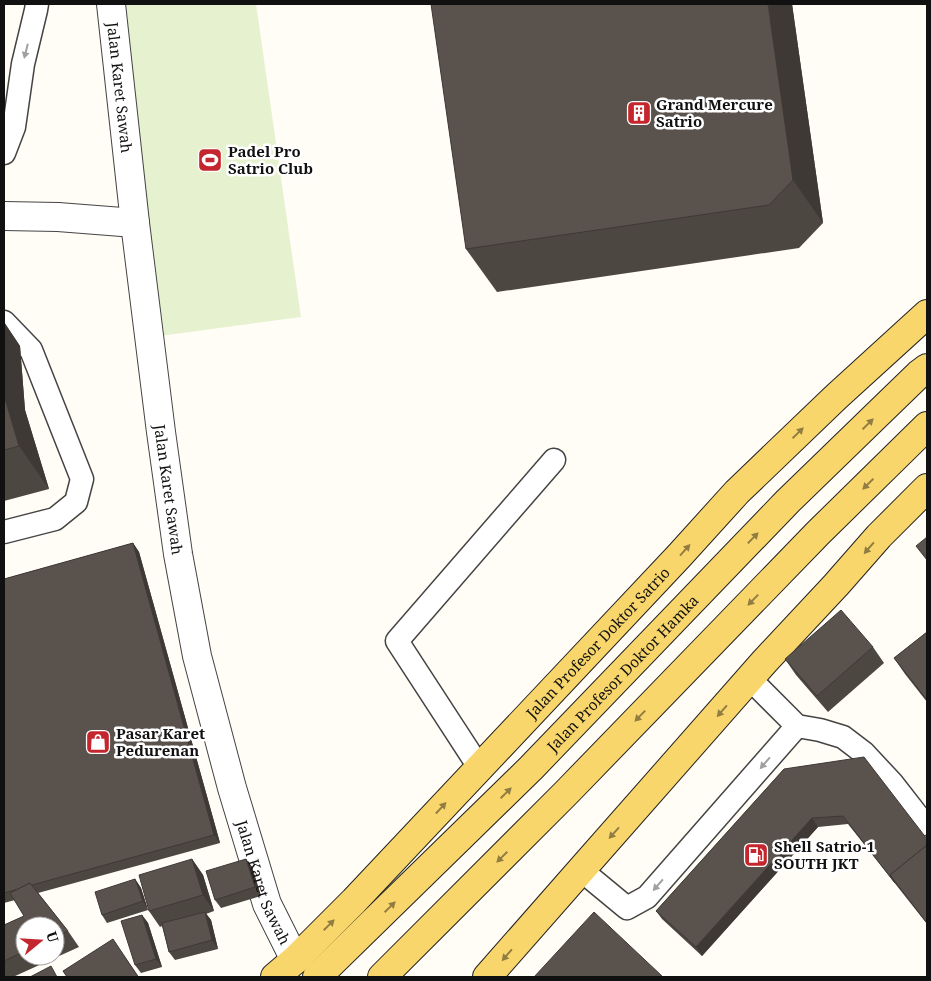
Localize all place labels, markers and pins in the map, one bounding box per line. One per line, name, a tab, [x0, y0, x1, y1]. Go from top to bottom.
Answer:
place label: Grand Mercure Satrio	[656, 94, 773, 131]
building icon: Grand Mercure Satrio	[626, 100, 652, 126]
place label: Padel Pro Satrio Club	[228, 141, 313, 178]
sports icon: Padel Pro Satrio Club	[197, 147, 223, 173]
place label: Pasar Karet Pedurenan	[116, 723, 205, 760]
shop icon: Pasar Karet Pedurenan	[85, 729, 111, 755]
place label: Shell Satrio-1 SOUTH JKT	[774, 836, 875, 873]
fuel station icon: Shell Satrio-1 SOUTH JKT	[743, 842, 769, 868]

